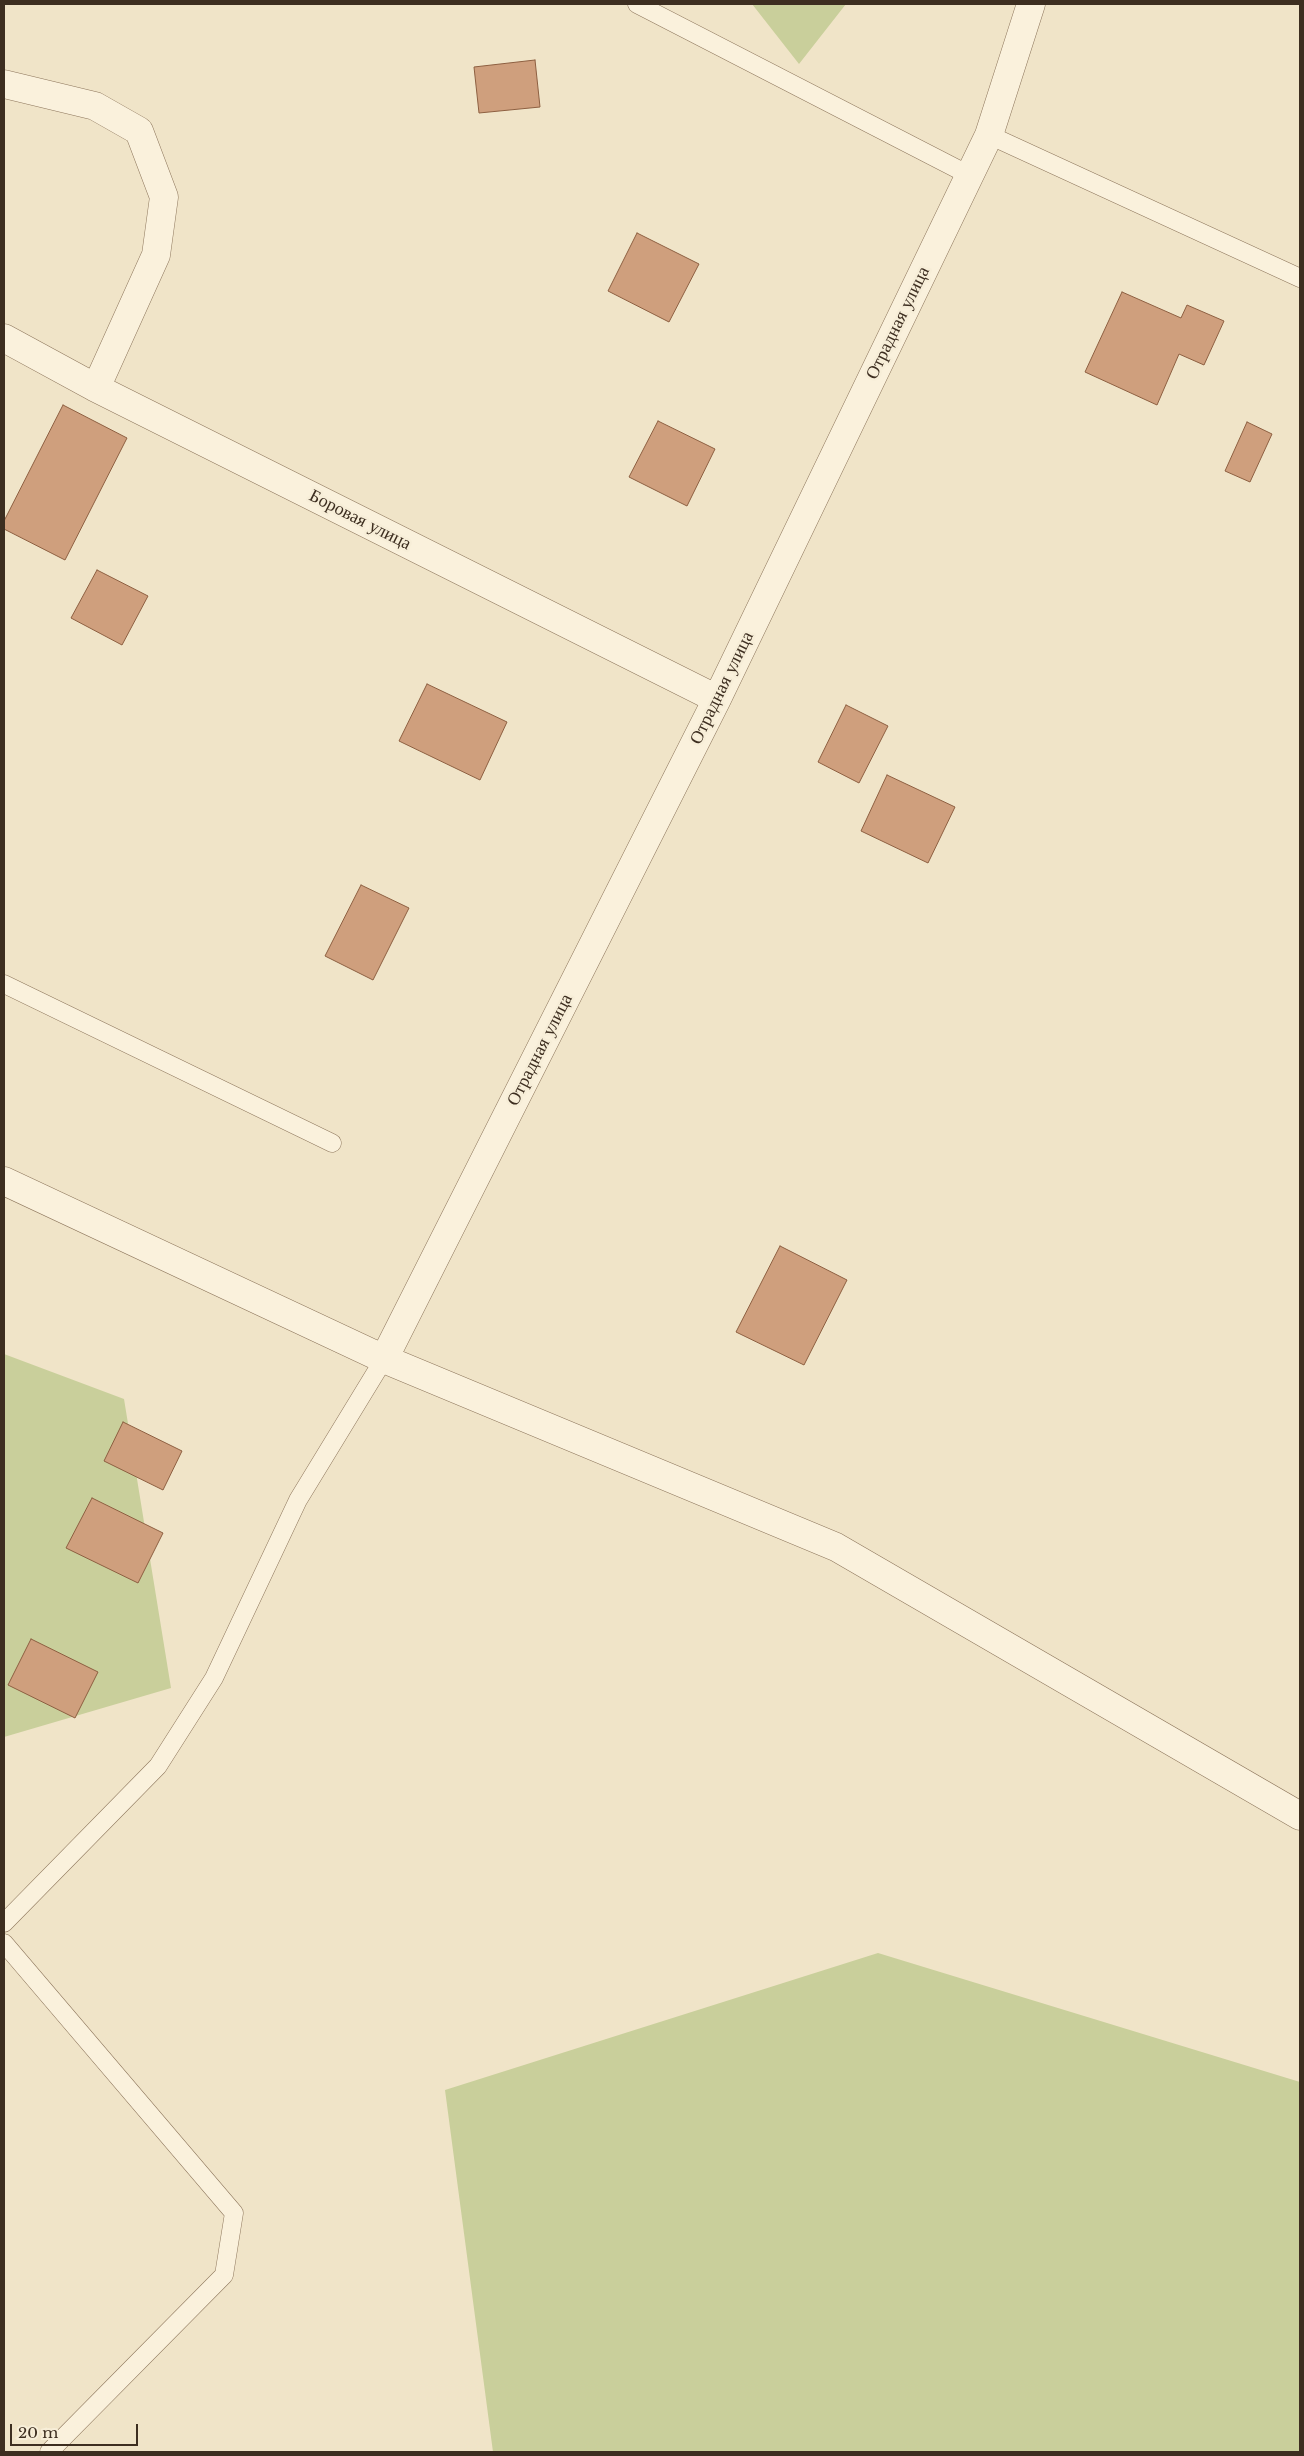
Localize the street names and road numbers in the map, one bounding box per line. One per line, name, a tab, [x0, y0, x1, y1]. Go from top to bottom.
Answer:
street label: Отрадная улица	[861, 263, 935, 383]
street label: Боровая улица	[305, 485, 415, 555]
street label: Отрадная улица	[685, 628, 759, 748]
street label: Отрадная улица	[503, 990, 577, 1110]

